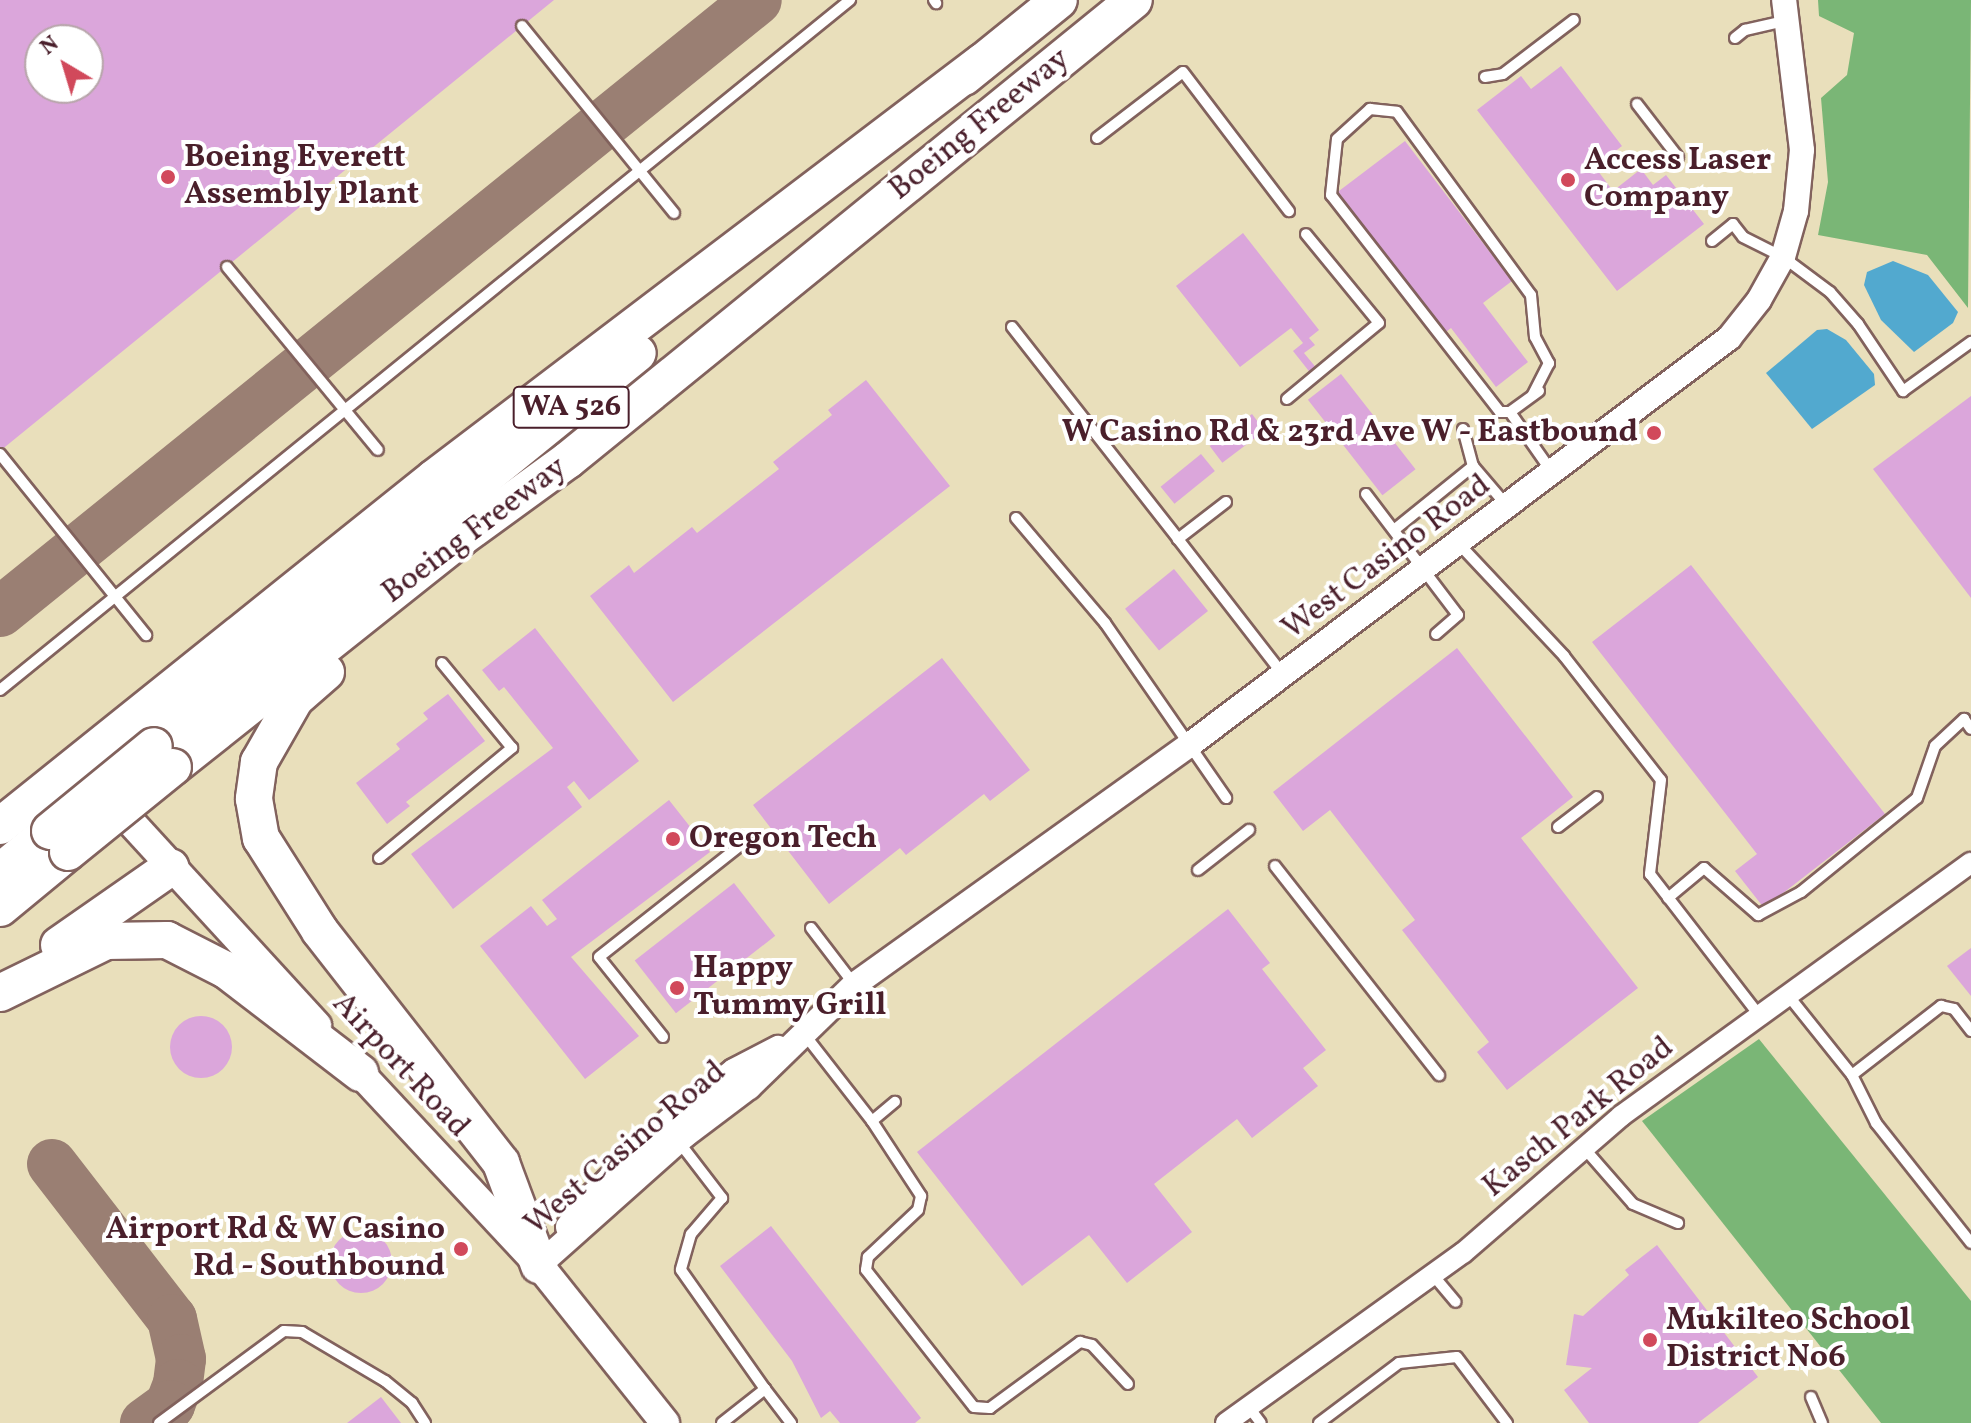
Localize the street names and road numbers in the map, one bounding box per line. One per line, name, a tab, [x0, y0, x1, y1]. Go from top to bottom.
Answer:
street label: Boeing Freeway	[882, 41, 1078, 209]
road number: WA 526	[511, 381, 631, 433]
street label: Boeing Freeway	[375, 449, 575, 613]
street label: West Casino Road	[1275, 467, 1499, 649]
street label: Airport Road	[323, 986, 477, 1146]
street label: Kasch Park Road	[1476, 1029, 1682, 1207]
street label: West Casino Road	[518, 1054, 734, 1244]

